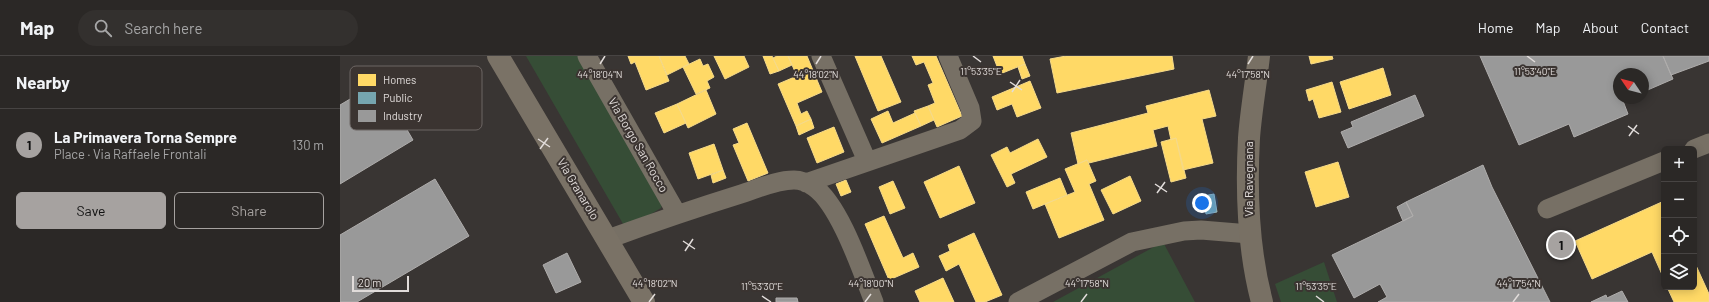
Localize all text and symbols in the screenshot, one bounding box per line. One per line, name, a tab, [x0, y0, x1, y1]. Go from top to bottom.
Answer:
search box	[78, 10, 358, 46]
text: Map	[20, 16, 54, 39]
icon: search	[92, 17, 114, 39]
text: Search here	[124, 19, 202, 37]
text: Home	[1478, 19, 1514, 36]
text: Map	[1536, 19, 1560, 36]
text: About	[1582, 19, 1619, 36]
text: Contact	[1641, 19, 1689, 36]
text: 11°53'35"E	[960, 65, 1002, 77]
text: 11°53'40"E	[1514, 65, 1556, 77]
legend	[350, 66, 482, 130]
text: 44°18'04"N	[577, 68, 623, 80]
text: 44°18'02"N	[793, 68, 839, 80]
text: 44°17'58"N	[1226, 68, 1270, 80]
north arrow	[1613, 68, 1649, 104]
text: Nearby	[16, 72, 70, 92]
text: Homes	[383, 73, 416, 86]
text: Public	[383, 91, 413, 104]
street label: Via Borgo San Rocco	[606, 95, 672, 194]
text: Industry	[383, 109, 422, 122]
text: La Primavera Torna Sempre	[54, 128, 237, 146]
text: 1	[27, 137, 31, 153]
text: 130 m	[292, 137, 324, 153]
street label: Via Ravegnana	[1241, 141, 1255, 217]
text: Place · Via Raffaele Frontali	[54, 146, 206, 162]
map controls	[1661, 146, 1697, 290]
button: +	[1661, 146, 1697, 182]
street label: Via Granarolo	[555, 155, 603, 222]
button: −	[1661, 182, 1697, 218]
button: Save	[16, 192, 166, 229]
button: Share	[174, 192, 324, 229]
your location	[1192, 193, 1212, 213]
button: locate	[1661, 218, 1697, 254]
pin: 1	[1548, 230, 1574, 260]
button: layers	[1661, 254, 1697, 290]
scale bar	[352, 274, 409, 293]
text: 20 m	[358, 276, 381, 289]
text: 44°18'02"N	[632, 277, 678, 289]
text: 44°18'00"N	[848, 277, 894, 289]
text: 44°17'58"N	[1065, 277, 1109, 289]
text: 44°17'54"N	[1497, 277, 1541, 289]
text: 11°53'30"E	[741, 280, 783, 292]
text: 11°53'35"E	[1295, 280, 1337, 292]

